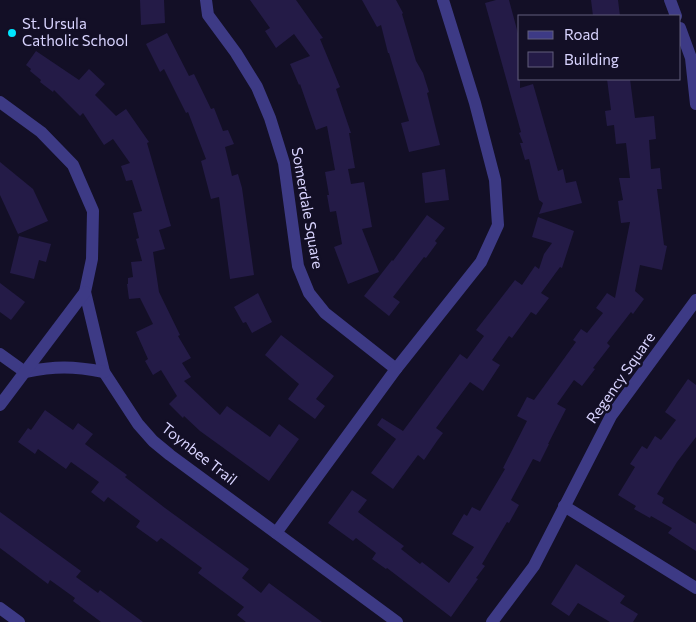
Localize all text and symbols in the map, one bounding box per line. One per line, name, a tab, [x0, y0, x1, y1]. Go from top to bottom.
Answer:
place label: St. Ursula Catholic School	[22, 14, 128, 49]
legend	[518, 15, 681, 80]
text: Road	[564, 25, 599, 43]
marker: St. Ursula Catholic School	[6, 27, 18, 39]
text: Building	[564, 50, 619, 68]
street label: Somerdale Square	[288, 146, 328, 270]
street label: Regency Square	[582, 328, 658, 427]
street label: Toynbee Trail	[158, 418, 241, 488]

